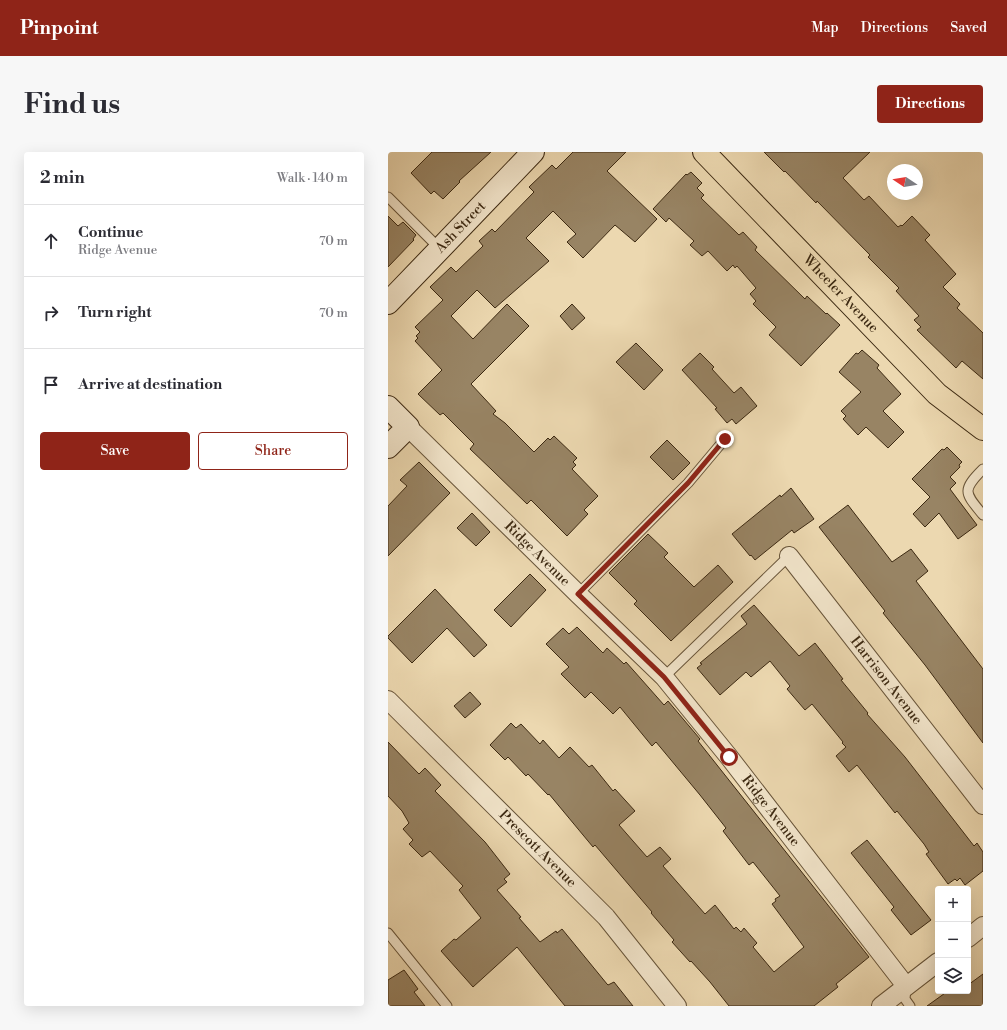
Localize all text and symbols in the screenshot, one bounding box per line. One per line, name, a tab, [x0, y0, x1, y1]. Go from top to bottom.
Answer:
text: Pinpoint	[20, 16, 99, 40]
text: Map	[811, 19, 839, 37]
text: Directions	[861, 19, 928, 37]
text: Saved	[950, 19, 987, 37]
button: Directions	[877, 85, 983, 123]
text: Find us	[24, 87, 120, 122]
north arrow	[887, 164, 923, 200]
text: 2 min	[40, 167, 85, 189]
text: Walk · 140 m	[277, 170, 348, 186]
street label: Ash Street	[431, 198, 490, 258]
text: Continue	[78, 223, 143, 242]
icon: ahead	[40, 230, 62, 252]
text: 70 m	[319, 233, 348, 249]
text: Ridge Avenue	[78, 242, 157, 258]
street label: Wheeler Avenue	[798, 250, 882, 337]
icon: right	[40, 302, 62, 324]
text: Turn right	[78, 303, 152, 322]
text: 70 m	[319, 305, 348, 321]
icon: arrive	[40, 374, 62, 396]
text: Arrive at destination	[78, 375, 222, 394]
route end	[716, 430, 734, 448]
button: Save	[40, 432, 190, 470]
button: Share	[198, 432, 348, 470]
street label: Ridge Avenue	[500, 517, 574, 590]
street label: Harrison Avenue	[846, 633, 926, 728]
route start	[720, 748, 738, 766]
street label: Ridge Avenue	[737, 772, 804, 850]
street label: Prescott Avenue	[495, 806, 580, 891]
map controls	[935, 886, 971, 994]
button: +	[935, 886, 971, 922]
button: −	[935, 922, 971, 958]
button: layers	[935, 958, 971, 994]

